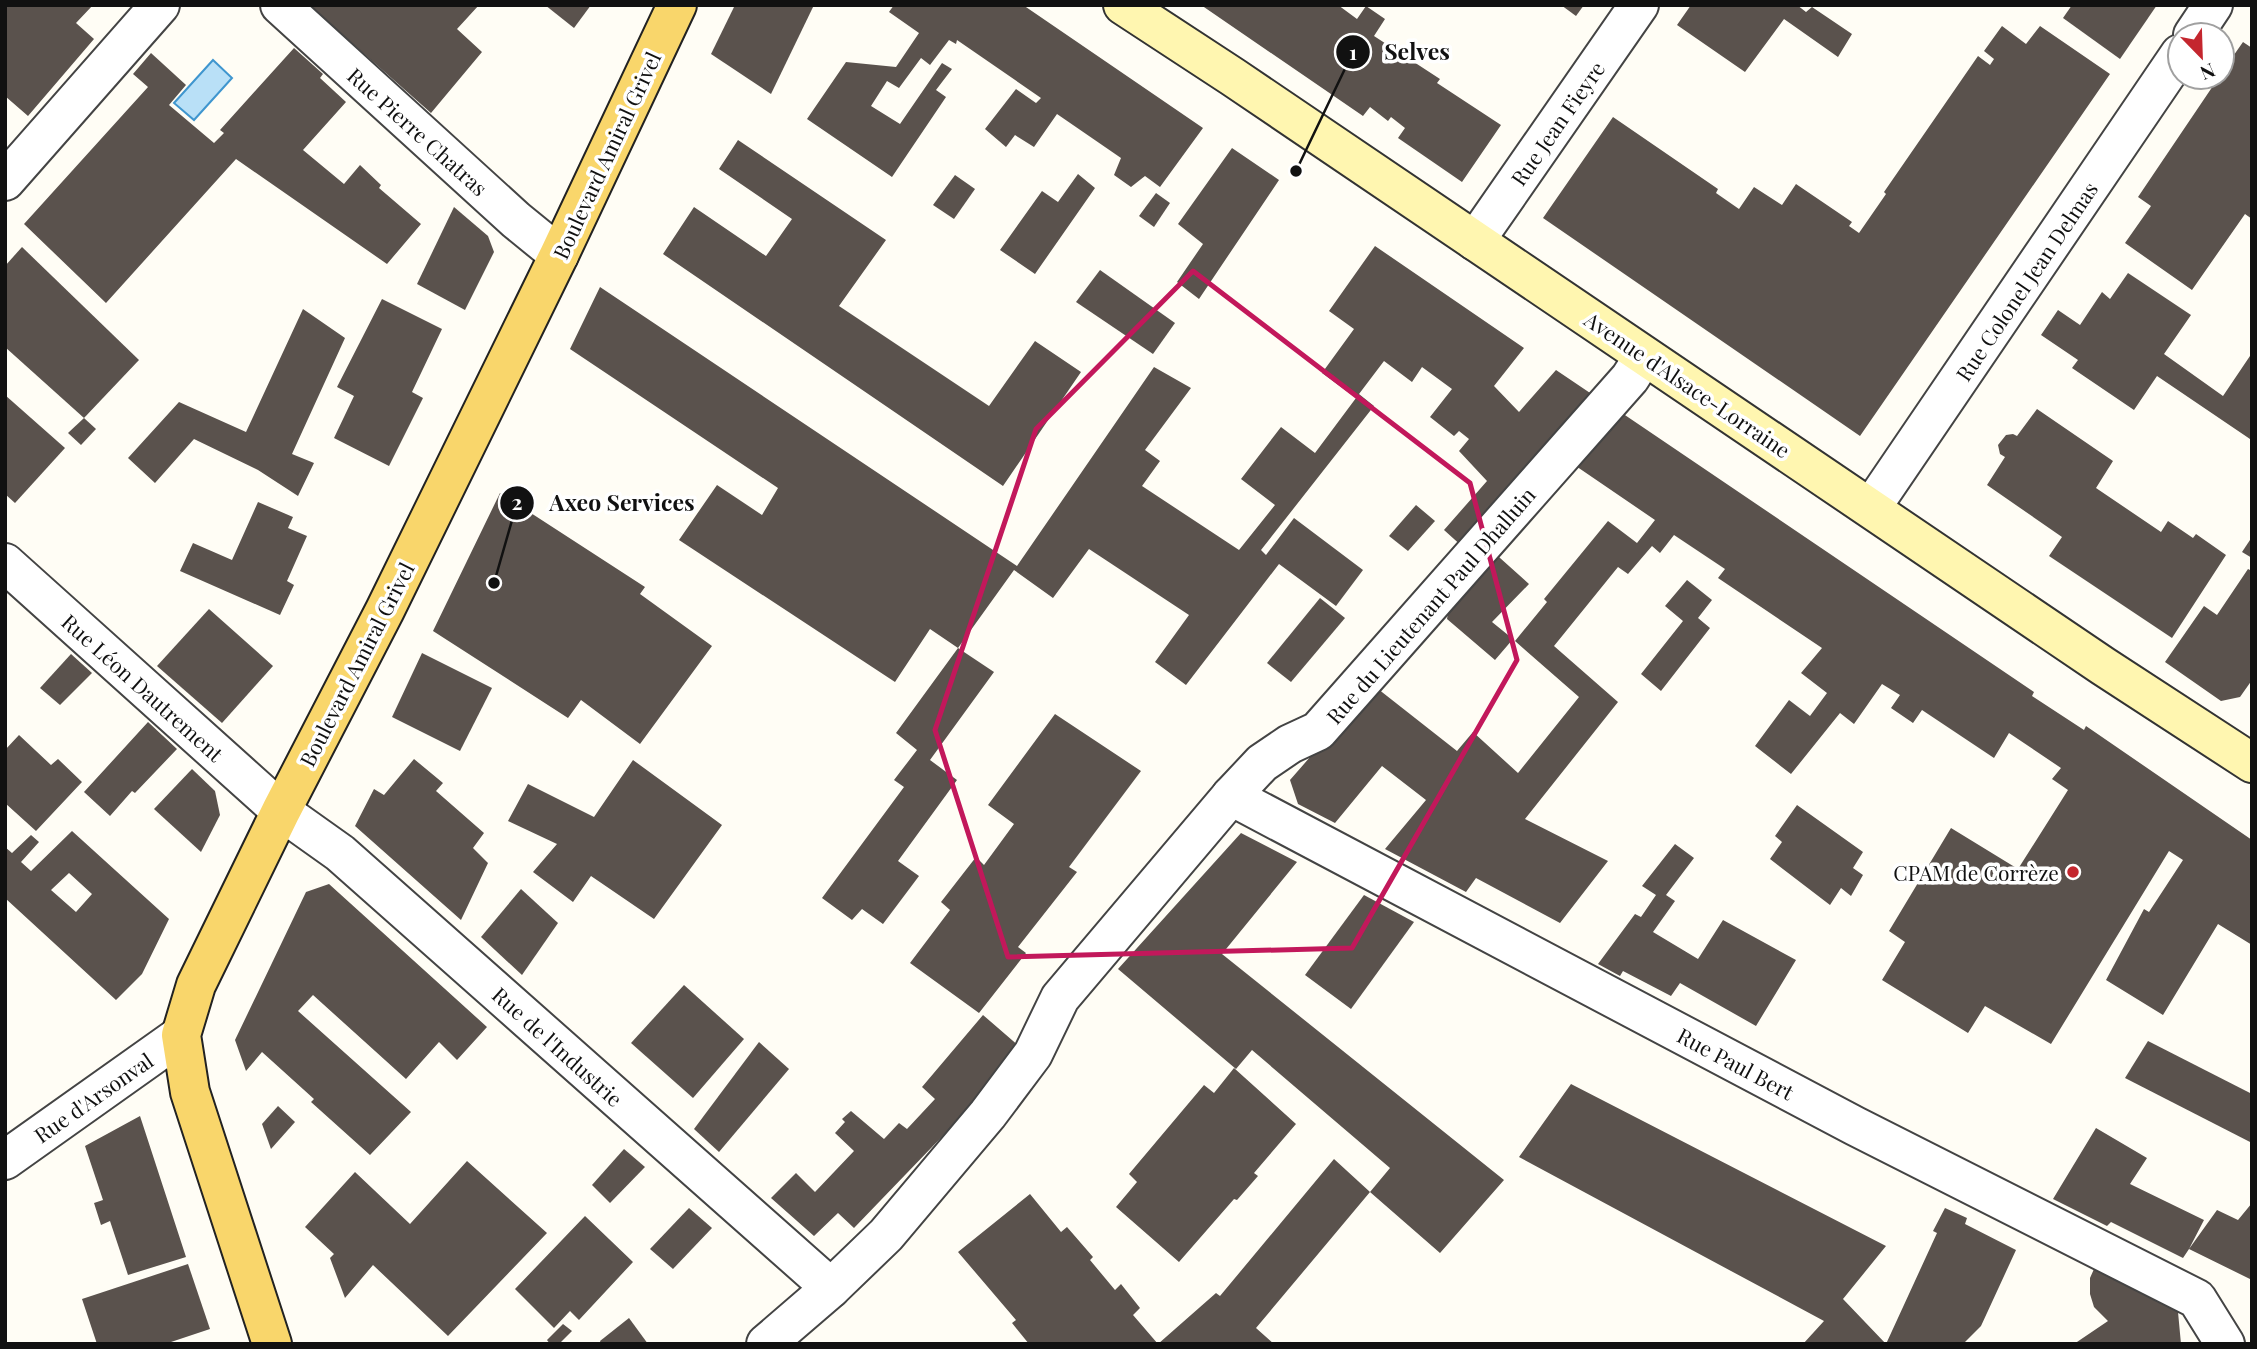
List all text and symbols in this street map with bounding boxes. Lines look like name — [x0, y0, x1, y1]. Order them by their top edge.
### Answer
north arrow — [2166, 21, 2236, 91]
callout: Selves — [1336, 30, 1464, 74]
text: Selves — [1384, 35, 1450, 66]
text: 1 — [1349, 37, 1357, 65]
street label: Boulevard Amiral Grivel — [546, 47, 666, 263]
street label: Rue Jean Fieyre — [1504, 55, 1610, 191]
text: N — [2196, 58, 2219, 87]
street label: Rue Pierre Chatras — [342, 61, 494, 201]
street label: Rue Colonel Jean Delmas — [1949, 176, 2103, 386]
street label: Avenue d'Alsace-Lorraine — [1579, 304, 1796, 463]
street label: Rue du Lieutenant Paul Dhalluin — [1319, 480, 1541, 729]
callout: Axeo Services — [500, 481, 708, 525]
text: Axeo Services — [548, 486, 695, 517]
text: 2 — [512, 487, 523, 515]
street label: Boulevard Amiral Grivel — [292, 557, 420, 771]
street label: Rue Léon Dautrement — [56, 607, 230, 767]
place label: CPAM de Corrèze — [1893, 858, 2059, 886]
marker: CPAM de Corrèze — [2065, 864, 2081, 880]
street label: Rue de l'Industrie — [487, 980, 629, 1112]
street label: Rue Paul Bert — [1673, 1021, 1800, 1106]
street label: Rue d'Arsonval — [28, 1046, 158, 1148]

